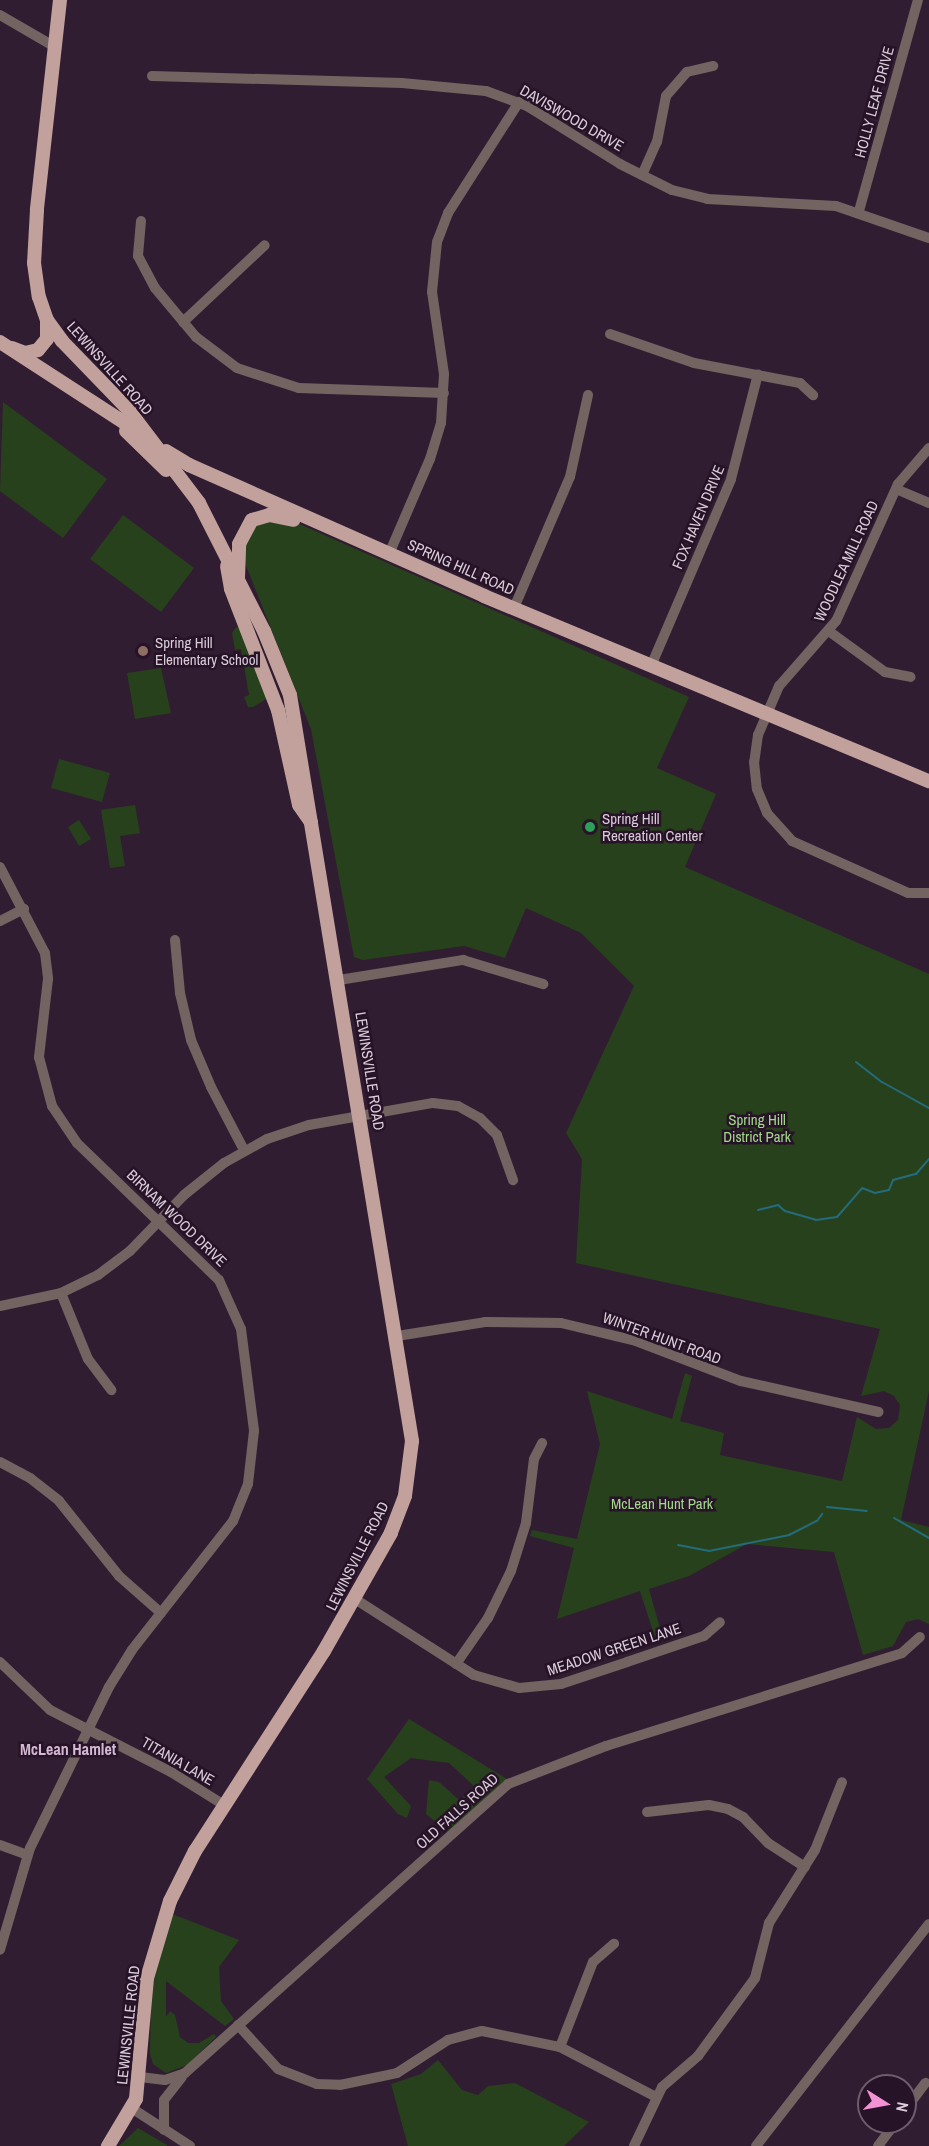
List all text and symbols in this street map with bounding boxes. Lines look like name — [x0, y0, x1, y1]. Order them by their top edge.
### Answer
street label: HOLLY LEAF DRIVE — [850, 44, 898, 160]
street label: DAVISWOOD DRIVE — [517, 81, 627, 155]
street label: LEWINSVILLE ROAD — [63, 318, 157, 418]
street label: FOX HAVEN DRIVE — [668, 462, 728, 572]
street label: WOODLEA MILL ROAD — [810, 497, 882, 625]
street label: SPRING HILL ROAD — [405, 535, 517, 599]
place label: Spring Hill Elementary School — [155, 633, 258, 668]
marker: Spring Hill Elementary School — [136, 644, 150, 658]
place label: Spring Hill Recreation Center — [602, 809, 702, 844]
marker: Spring Hill Recreation Center — [583, 820, 597, 834]
street label: LEWINSVILLE ROAD — [352, 1011, 388, 1131]
park label: Spring Hill District Park — [723, 1110, 791, 1145]
street label: BIRNAM WOOD DRIVE — [123, 1166, 231, 1270]
street label: WINTER HUNT ROAD — [600, 1308, 724, 1368]
park label: McLean Hunt Park — [611, 1495, 713, 1513]
street label: LEWINSVILLE ROAD — [322, 1499, 392, 1613]
street label: MEADOW GREEN LANE — [545, 1619, 683, 1679]
street label: TITANIA LANE — [138, 1733, 218, 1789]
district label: McLean Hamlet — [20, 1739, 116, 1759]
street label: OLD FALLS ROAD — [412, 1769, 502, 1853]
street label: LEWINSVILLE ROAD — [113, 1965, 143, 2085]
north arrow — [857, 2074, 917, 2134]
text: N — [891, 2100, 914, 2114]

